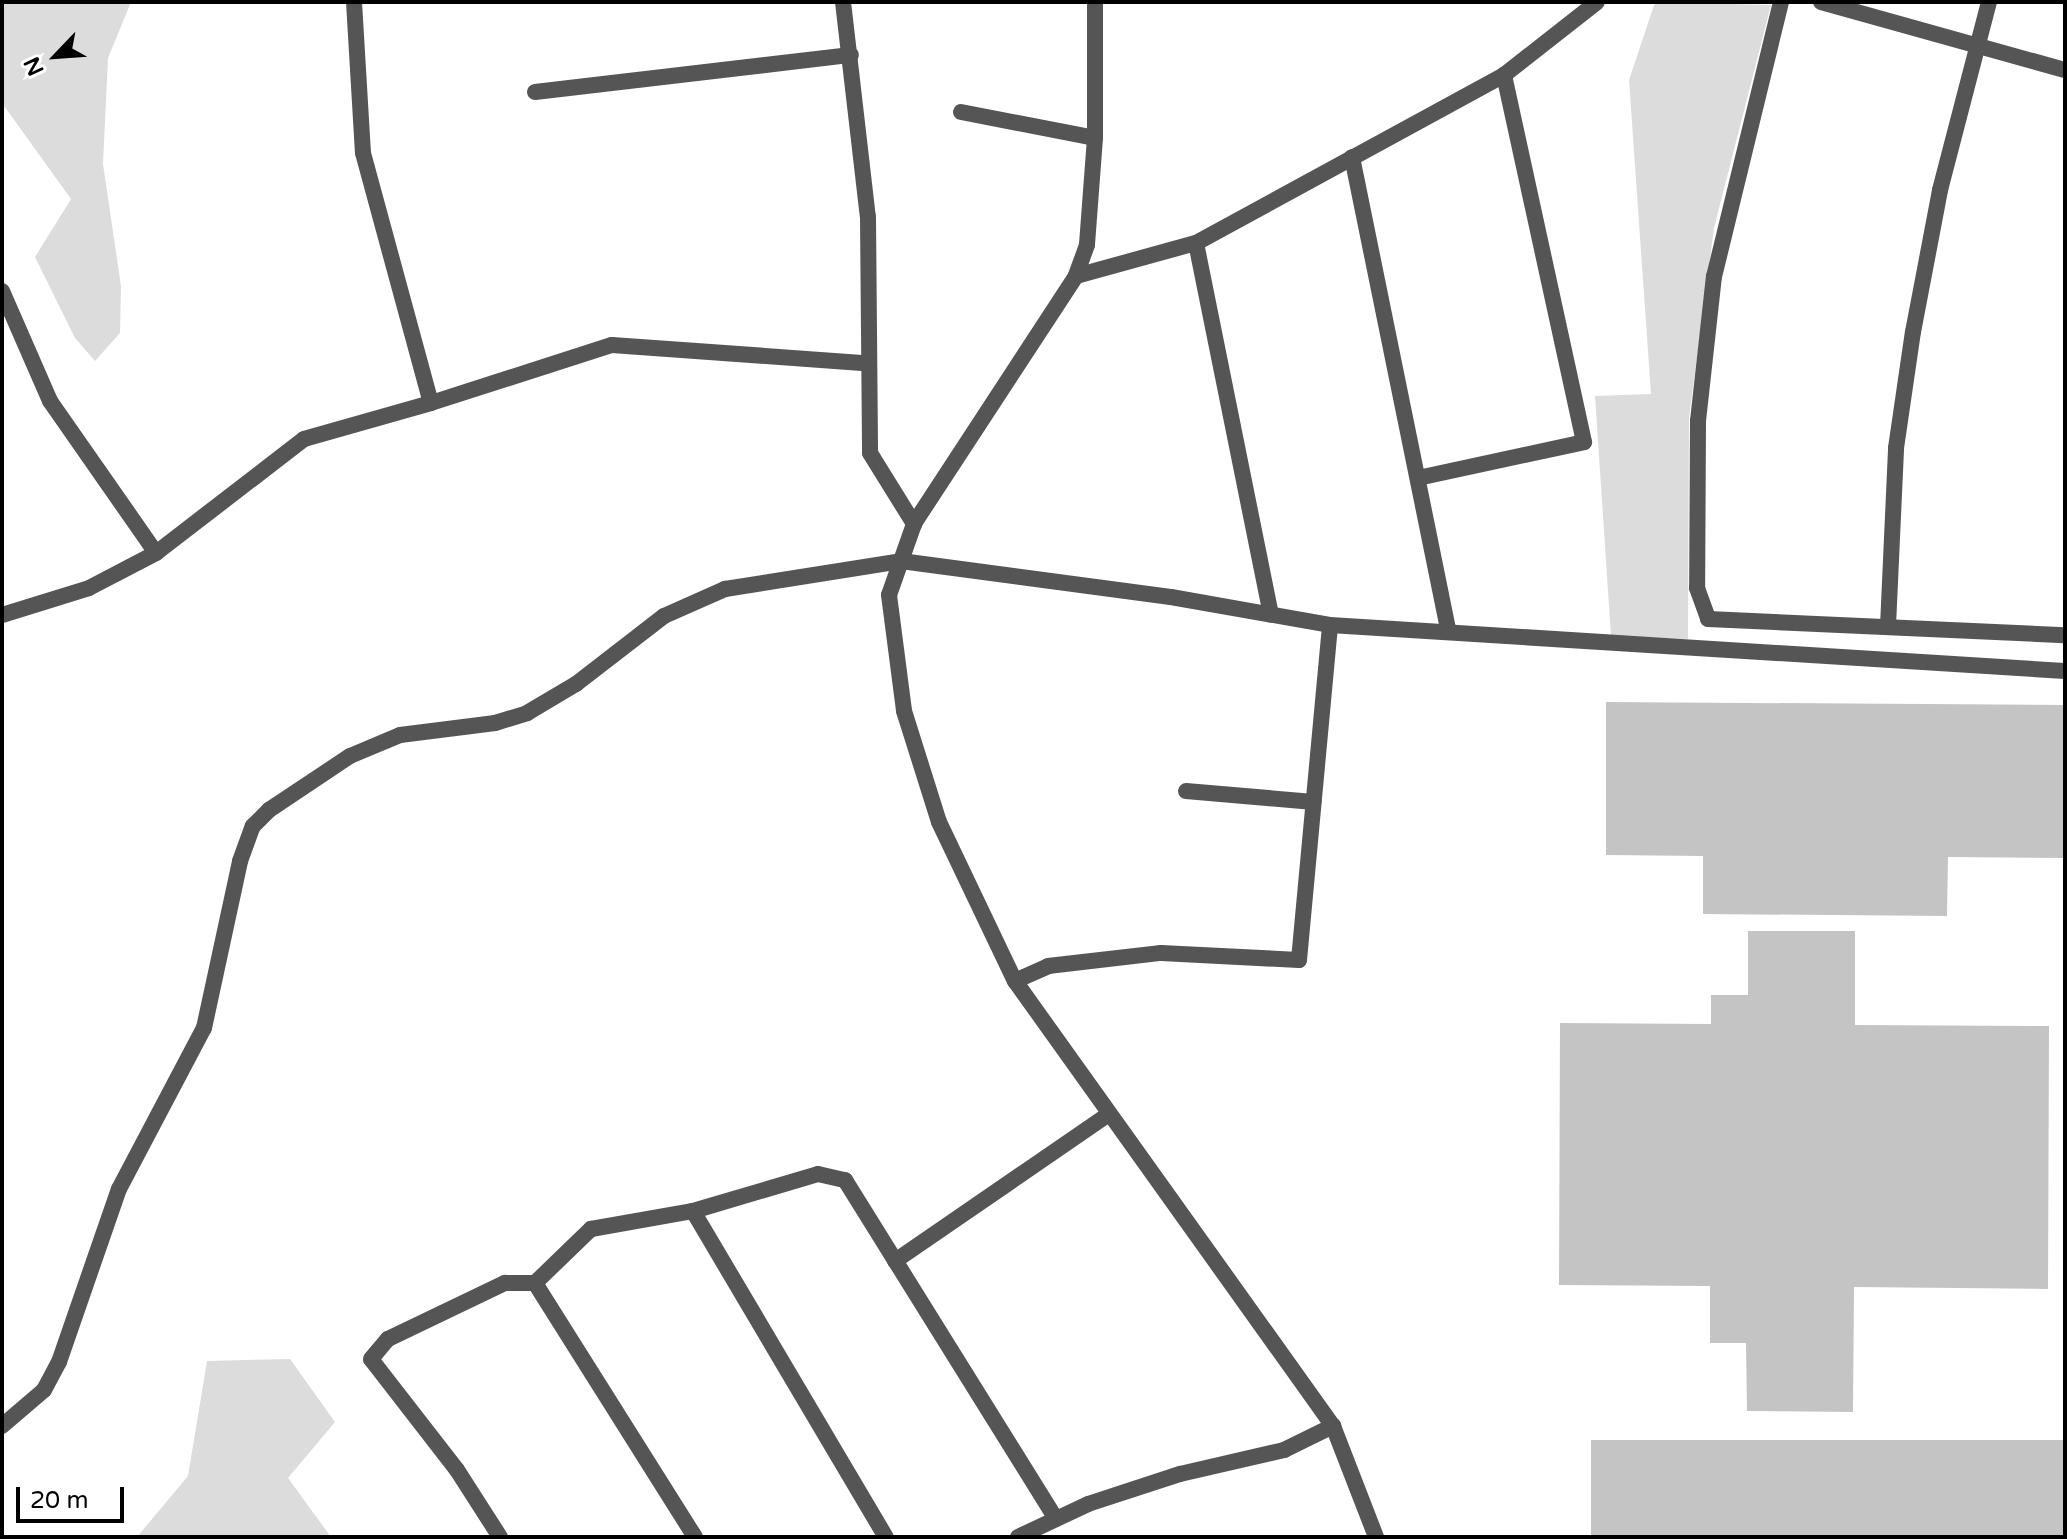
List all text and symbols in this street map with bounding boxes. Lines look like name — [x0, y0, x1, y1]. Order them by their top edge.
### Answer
north arrow — [16, 16, 96, 96]
text: N — [19, 53, 50, 80]
scale bar — [20, 1471, 128, 1521]
text: 20 m — [30, 1486, 88, 1515]

